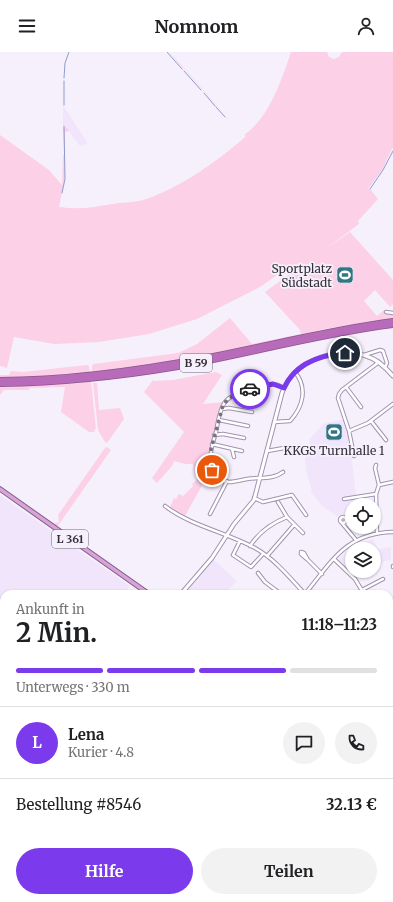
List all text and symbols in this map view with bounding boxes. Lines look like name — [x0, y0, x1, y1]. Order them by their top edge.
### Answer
icon: menu — [16, 15, 38, 37]
text: Nomnom — [155, 15, 238, 38]
icon: person — [355, 15, 377, 37]
place label: Sportplatz Südstadt — [272, 261, 332, 290]
sports icon: Sportplatz Südstadt — [335, 265, 355, 285]
pin — [328, 336, 362, 370]
icon: home — [334, 342, 356, 364]
road number: B 59 — [180, 354, 212, 372]
courier — [230, 369, 270, 409]
icon: car — [239, 378, 261, 400]
sports icon: KKGS Turnhalle 1 — [324, 422, 344, 442]
place label: KKGS Turnhalle 1 — [283, 443, 385, 458]
pin — [195, 453, 229, 487]
icon: bag — [201, 459, 223, 481]
map controls — [345, 498, 381, 578]
button: locate — [345, 498, 381, 534]
road number: L 361 — [52, 530, 88, 548]
button: layers — [345, 542, 381, 578]
text: Ankunft in — [16, 601, 85, 618]
text: 11:18–11:23 — [301, 615, 377, 634]
text: 2 Min. — [16, 616, 97, 649]
text: Unterwegs · 330 m — [16, 679, 130, 696]
button: chat — [283, 722, 325, 764]
button: phone — [335, 722, 377, 764]
text: Lena — [68, 725, 104, 744]
text: L — [32, 733, 42, 752]
text: Kurier · 4.8 — [68, 744, 134, 761]
text: Bestellung #8546 — [16, 795, 141, 814]
text: 32.13 € — [326, 795, 377, 814]
button: Hilfe — [16, 848, 193, 894]
button: Teilen — [201, 848, 377, 894]

